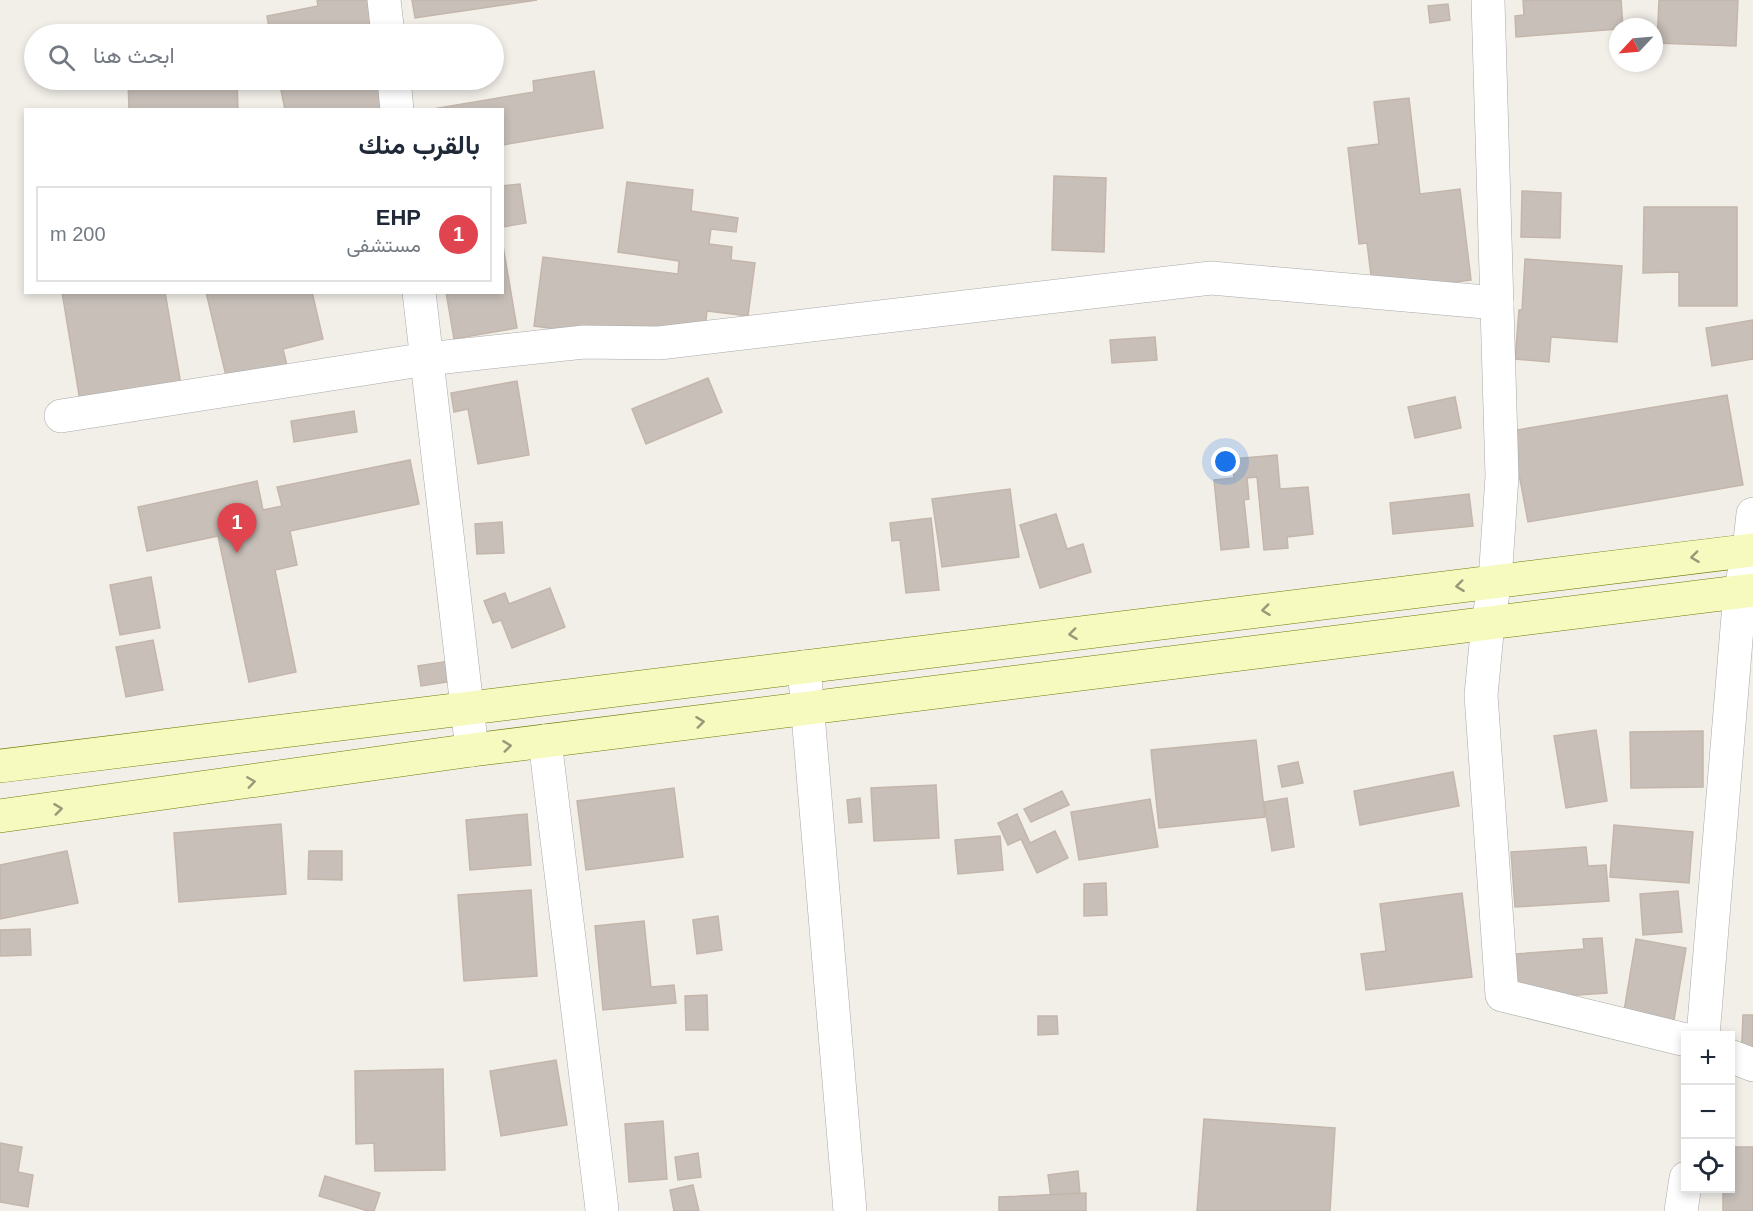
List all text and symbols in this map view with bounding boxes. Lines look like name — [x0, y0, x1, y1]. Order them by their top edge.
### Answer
north arrow — [1609, 18, 1663, 72]
search box — [24, 24, 504, 90]
icon: search — [45, 41, 78, 74]
text: ابحث هنا — [93, 43, 175, 68]
text: بالقرب منك — [359, 130, 480, 160]
text: EHP — [376, 205, 421, 230]
text: 200 m — [50, 223, 106, 245]
text: 1 — [453, 223, 464, 245]
text: مستشفى — [346, 234, 421, 256]
your location — [1211, 447, 1240, 476]
pin: 1 — [218, 504, 256, 553]
one-way arrow — [1690, 550, 1700, 563]
one-way arrow — [1455, 579, 1464, 592]
one-way arrow — [1262, 603, 1271, 616]
one-way arrow — [1068, 627, 1077, 639]
one-way arrow — [695, 716, 705, 728]
one-way arrow — [502, 740, 511, 752]
one-way arrow — [246, 776, 256, 788]
one-way arrow — [53, 803, 63, 816]
map controls — [1681, 1031, 1735, 1193]
button: + — [1681, 1031, 1735, 1085]
button: − — [1681, 1085, 1735, 1139]
button: locate — [1681, 1139, 1735, 1193]

